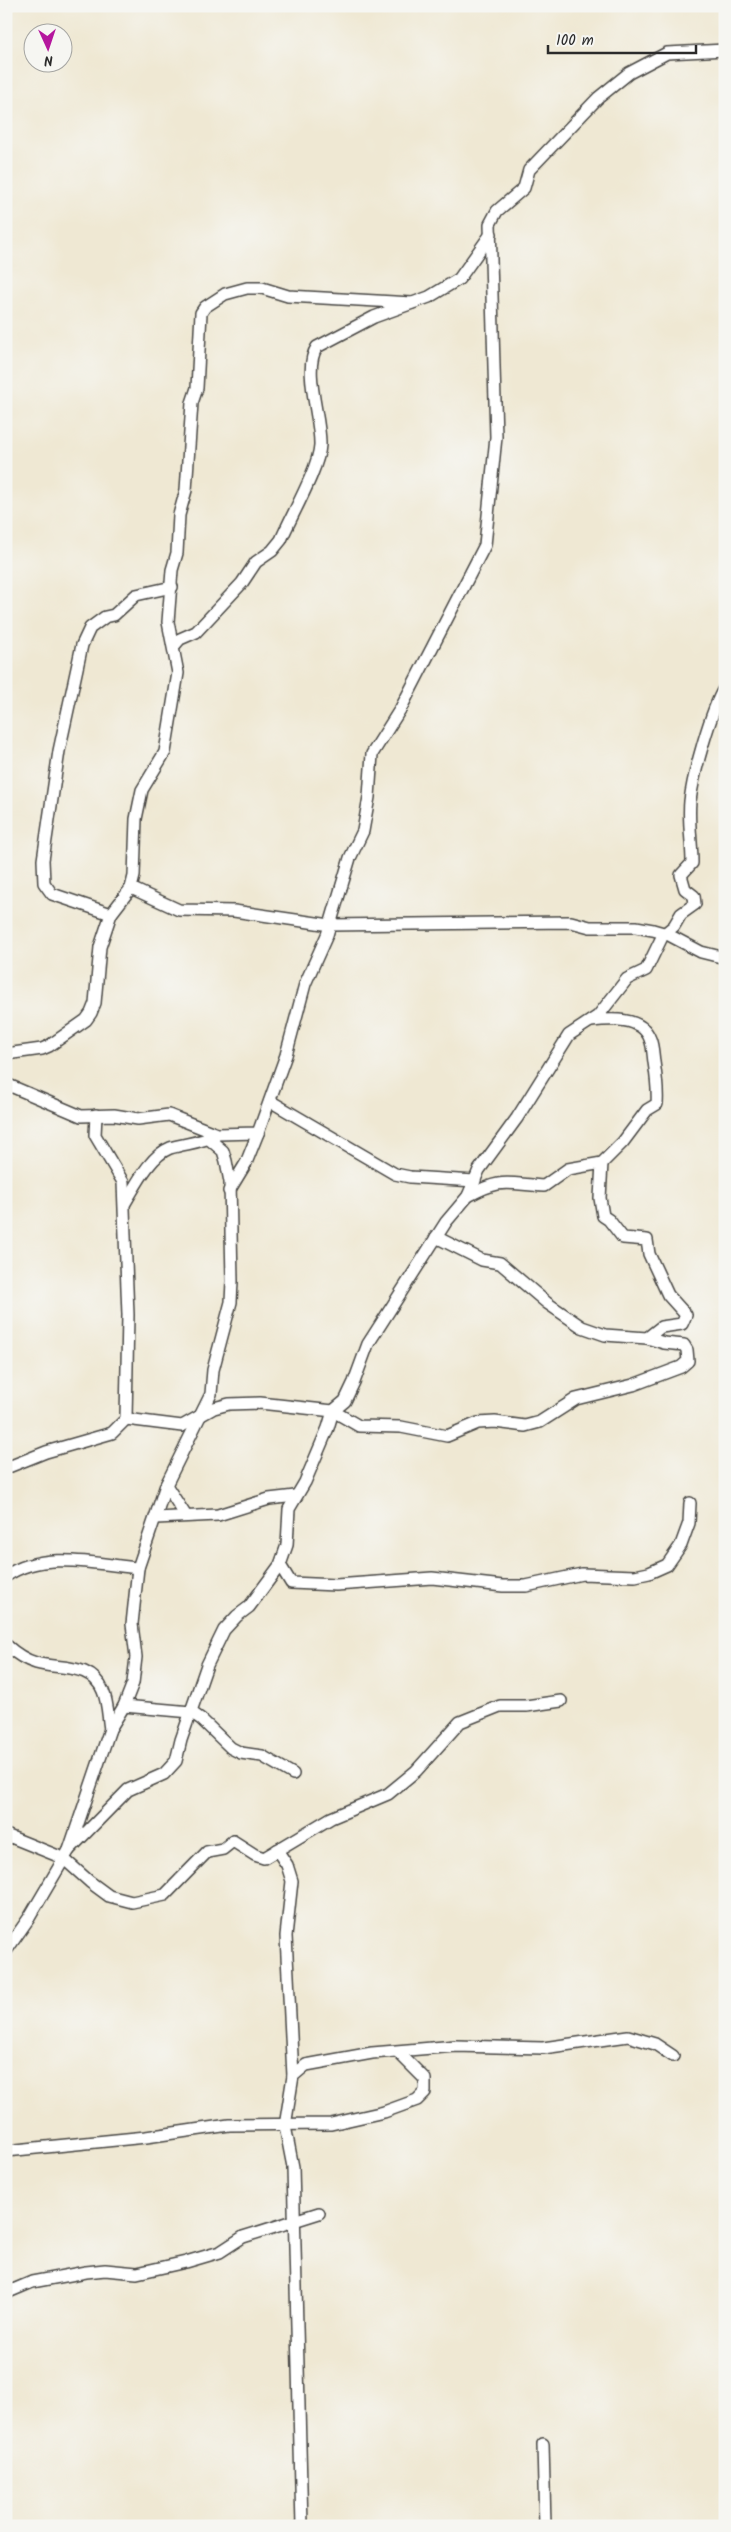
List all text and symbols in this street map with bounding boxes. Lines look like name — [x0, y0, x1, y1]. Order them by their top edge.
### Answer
north arrow — [22, 22, 72, 72]
scale bar — [548, 22, 696, 54]
text: 100 m — [556, 29, 594, 53]
text: N — [43, 49, 54, 71]

